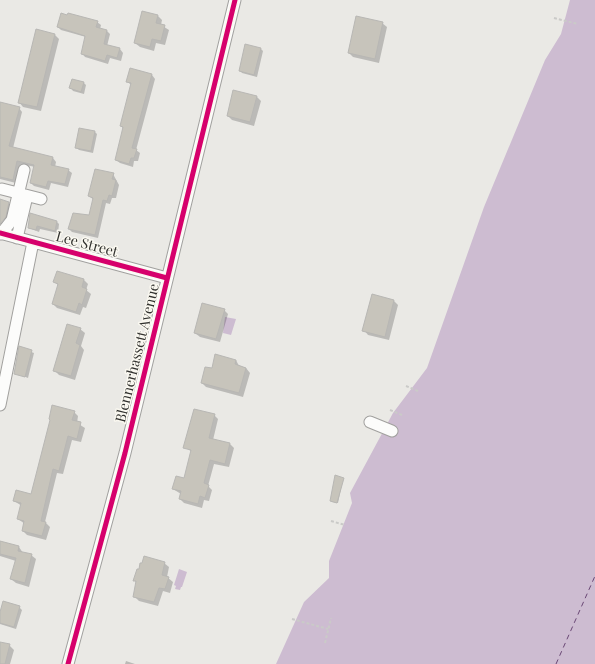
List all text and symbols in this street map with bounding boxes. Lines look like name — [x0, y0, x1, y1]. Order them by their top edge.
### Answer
street label: Lee Street — [54, 226, 121, 261]
street label: Blennerhassett Avenue — [110, 281, 163, 424]

